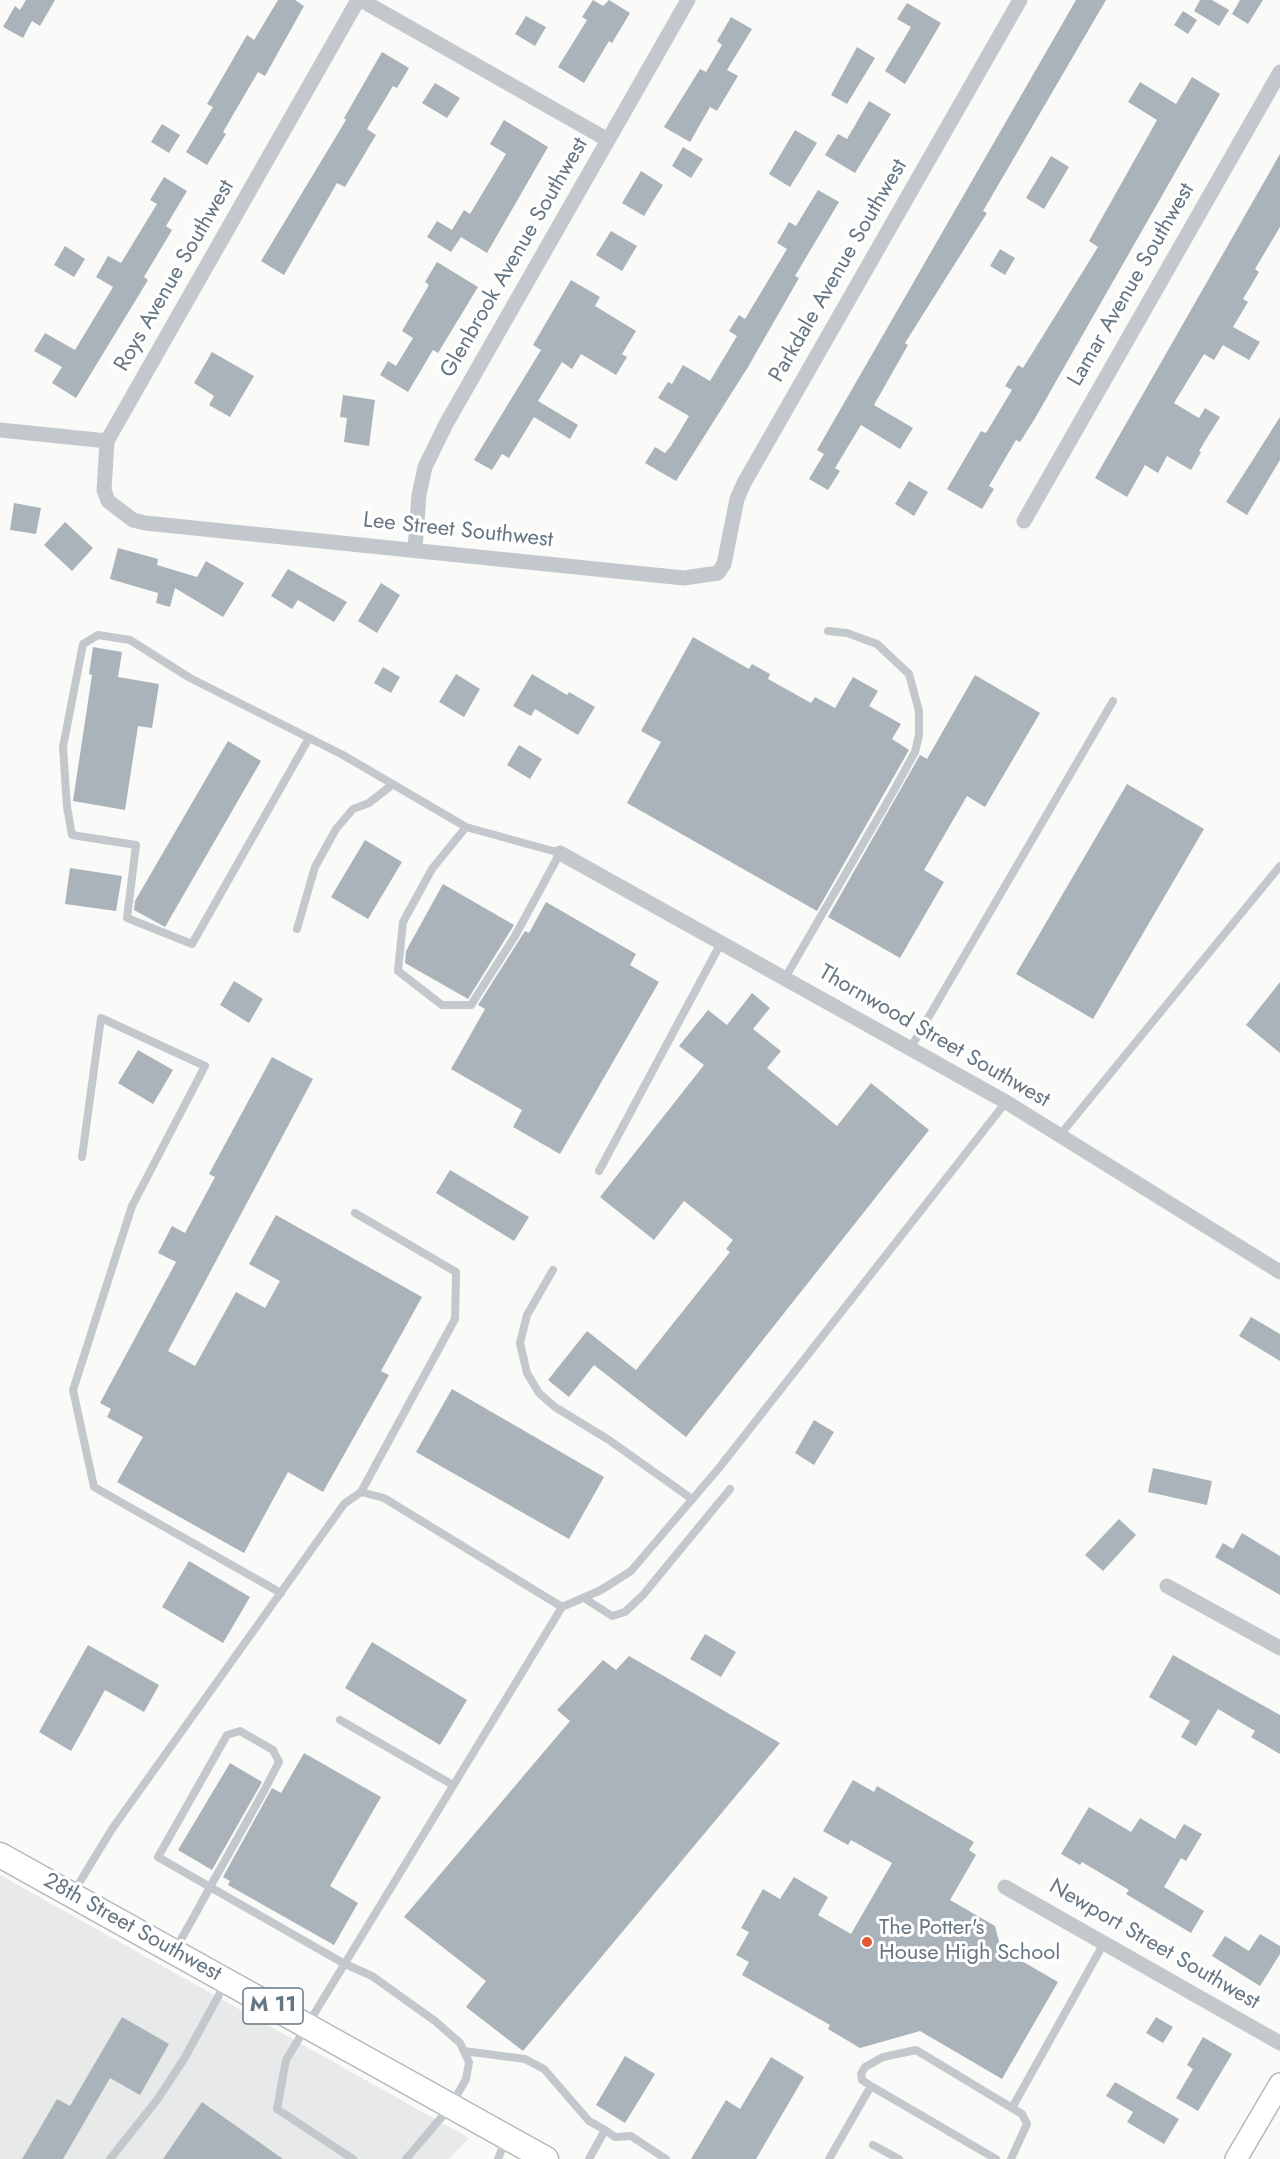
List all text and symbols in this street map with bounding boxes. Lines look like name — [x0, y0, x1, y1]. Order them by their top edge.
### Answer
street label: Glenbrook Avenue Southwest — [435, 133, 595, 383]
street label: Parkdale Avenue Southwest — [764, 155, 914, 387]
street label: Roys Avenue Southwest — [109, 176, 241, 376]
street label: Lamar Avenue Southwest — [1063, 179, 1201, 391]
street label: Lee Street Southwest — [362, 508, 554, 554]
street label: Thornwood Street Southwest — [814, 960, 1054, 1114]
street label: 28th Street Southwest — [38, 1868, 226, 1988]
street label: Newport Street Southwest — [1044, 1874, 1264, 2016]
place label: The Potter's House High School — [879, 1916, 1060, 1968]
marker: The Potter's House High School — [860, 1935, 874, 1949]
road number: M 11 — [243, 1988, 303, 2024]

